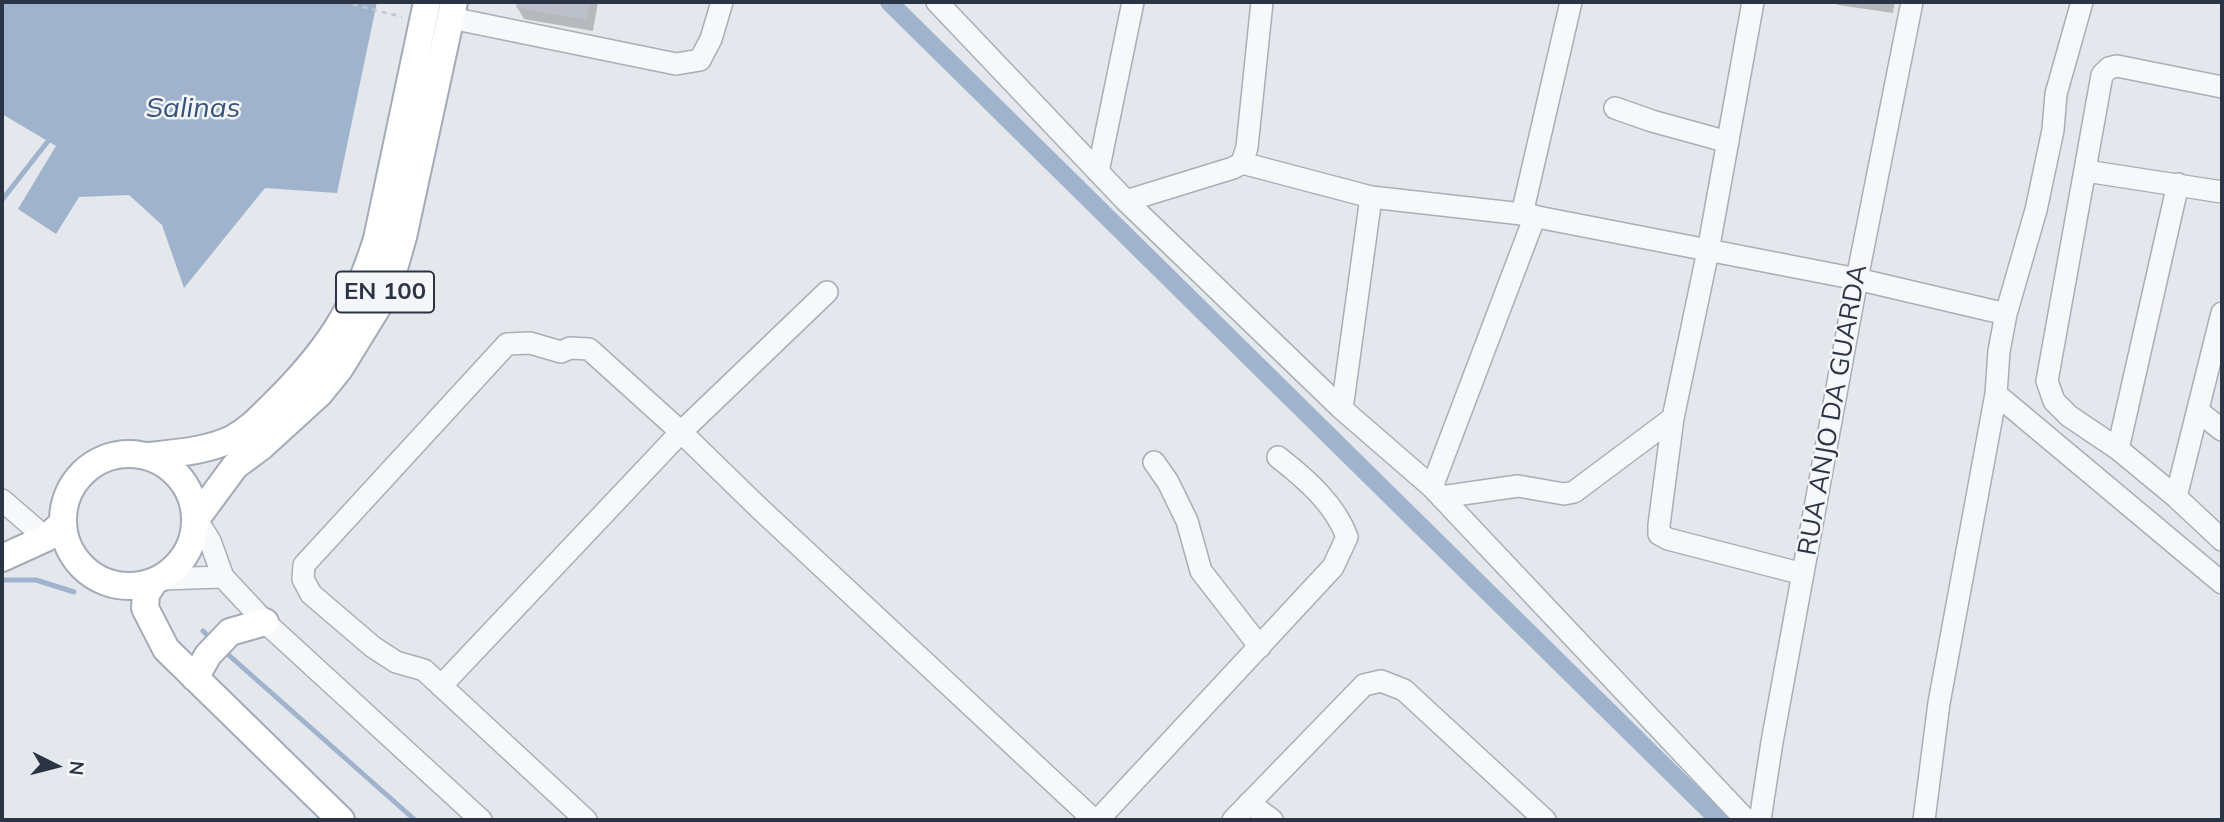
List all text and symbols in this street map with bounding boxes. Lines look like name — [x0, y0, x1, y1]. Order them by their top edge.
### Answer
water label: Salinas — [146, 92, 240, 126]
street label: RUA ANJO DA GUARDA — [1792, 262, 1874, 558]
road number: EN 100 — [336, 272, 434, 312]
north arrow — [21, 731, 91, 801]
text: N — [64, 760, 90, 777]

